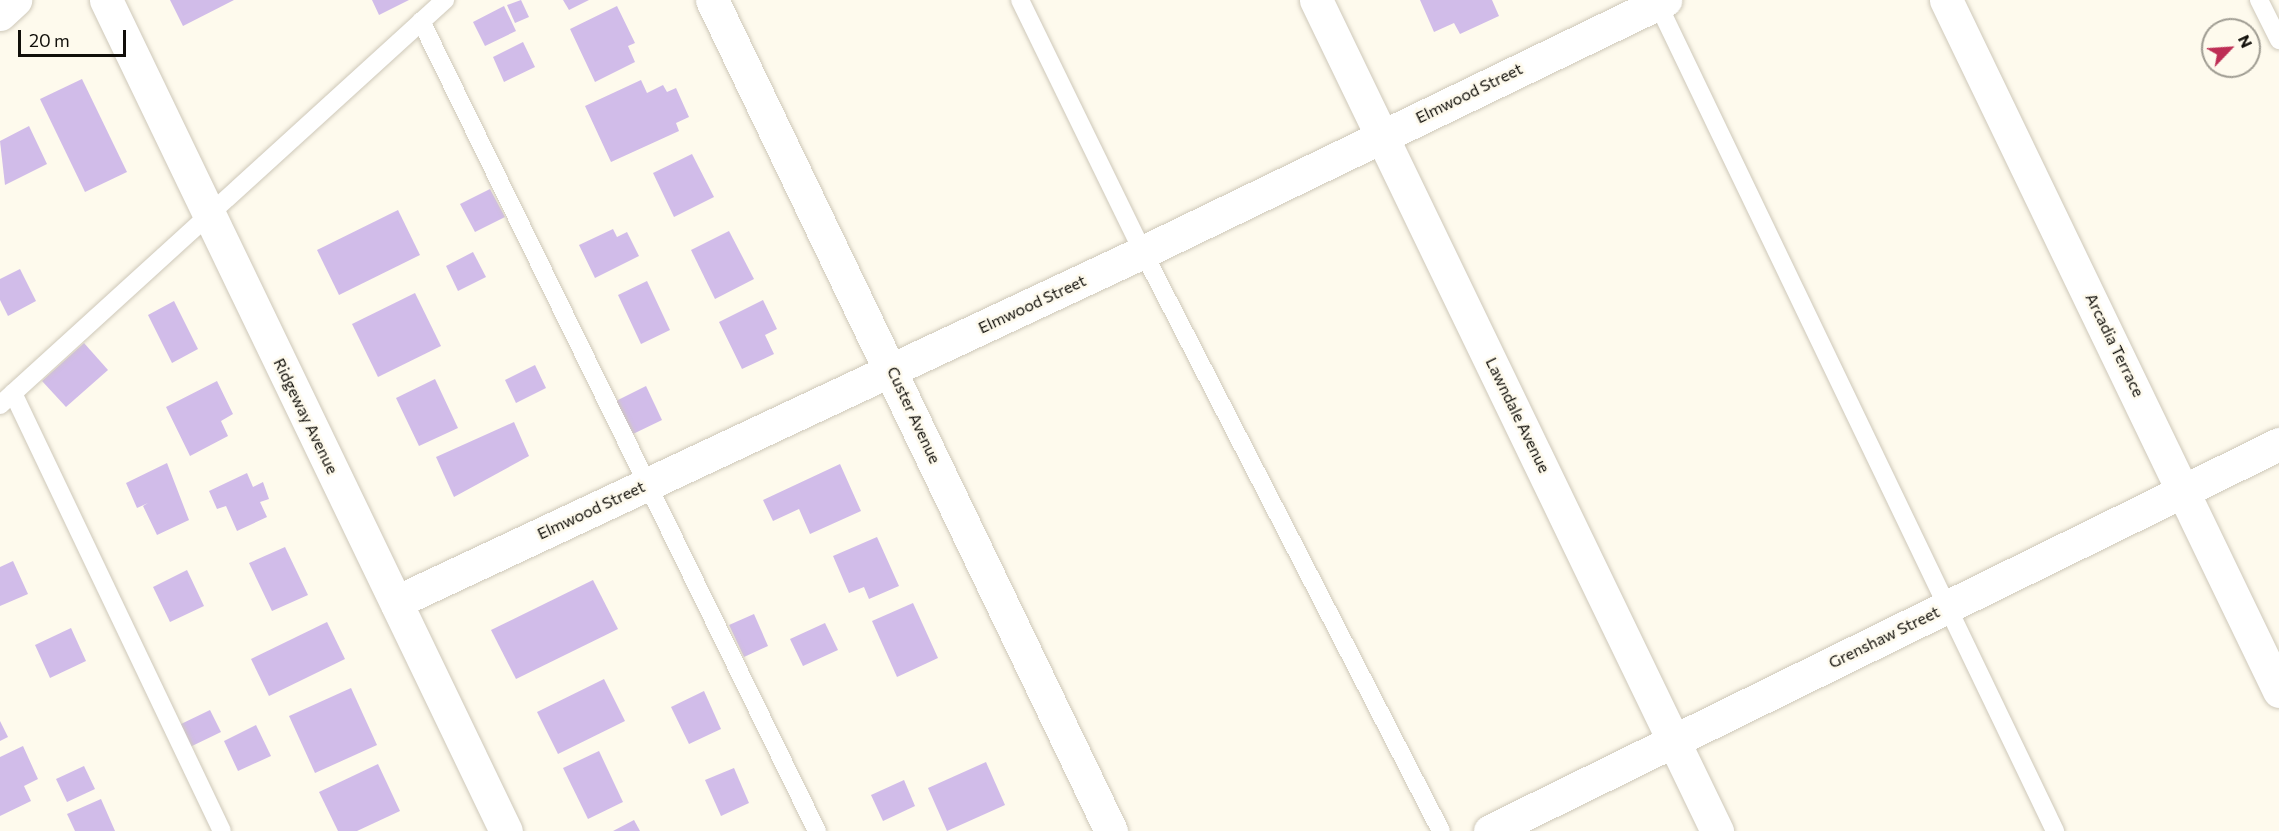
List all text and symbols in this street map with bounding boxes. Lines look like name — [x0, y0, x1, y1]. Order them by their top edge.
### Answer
scale bar — [21, 18, 129, 56]
north arrow — [2201, 18, 2261, 78]
text: 20 m — [29, 29, 70, 51]
text: N — [2235, 32, 2257, 50]
street label: Elmwood Street — [1412, 59, 1526, 127]
street label: Elmwood Street — [975, 271, 1089, 337]
street label: Arcadia Terrace — [2082, 290, 2148, 400]
street label: Lawndale Avenue — [1482, 354, 1554, 476]
street label: Ridgeway Avenue — [270, 355, 342, 477]
street label: Custer Avenue — [883, 363, 945, 467]
street label: Elmwood Street — [534, 477, 648, 543]
street label: Grenshaw Street — [1825, 602, 1943, 672]

